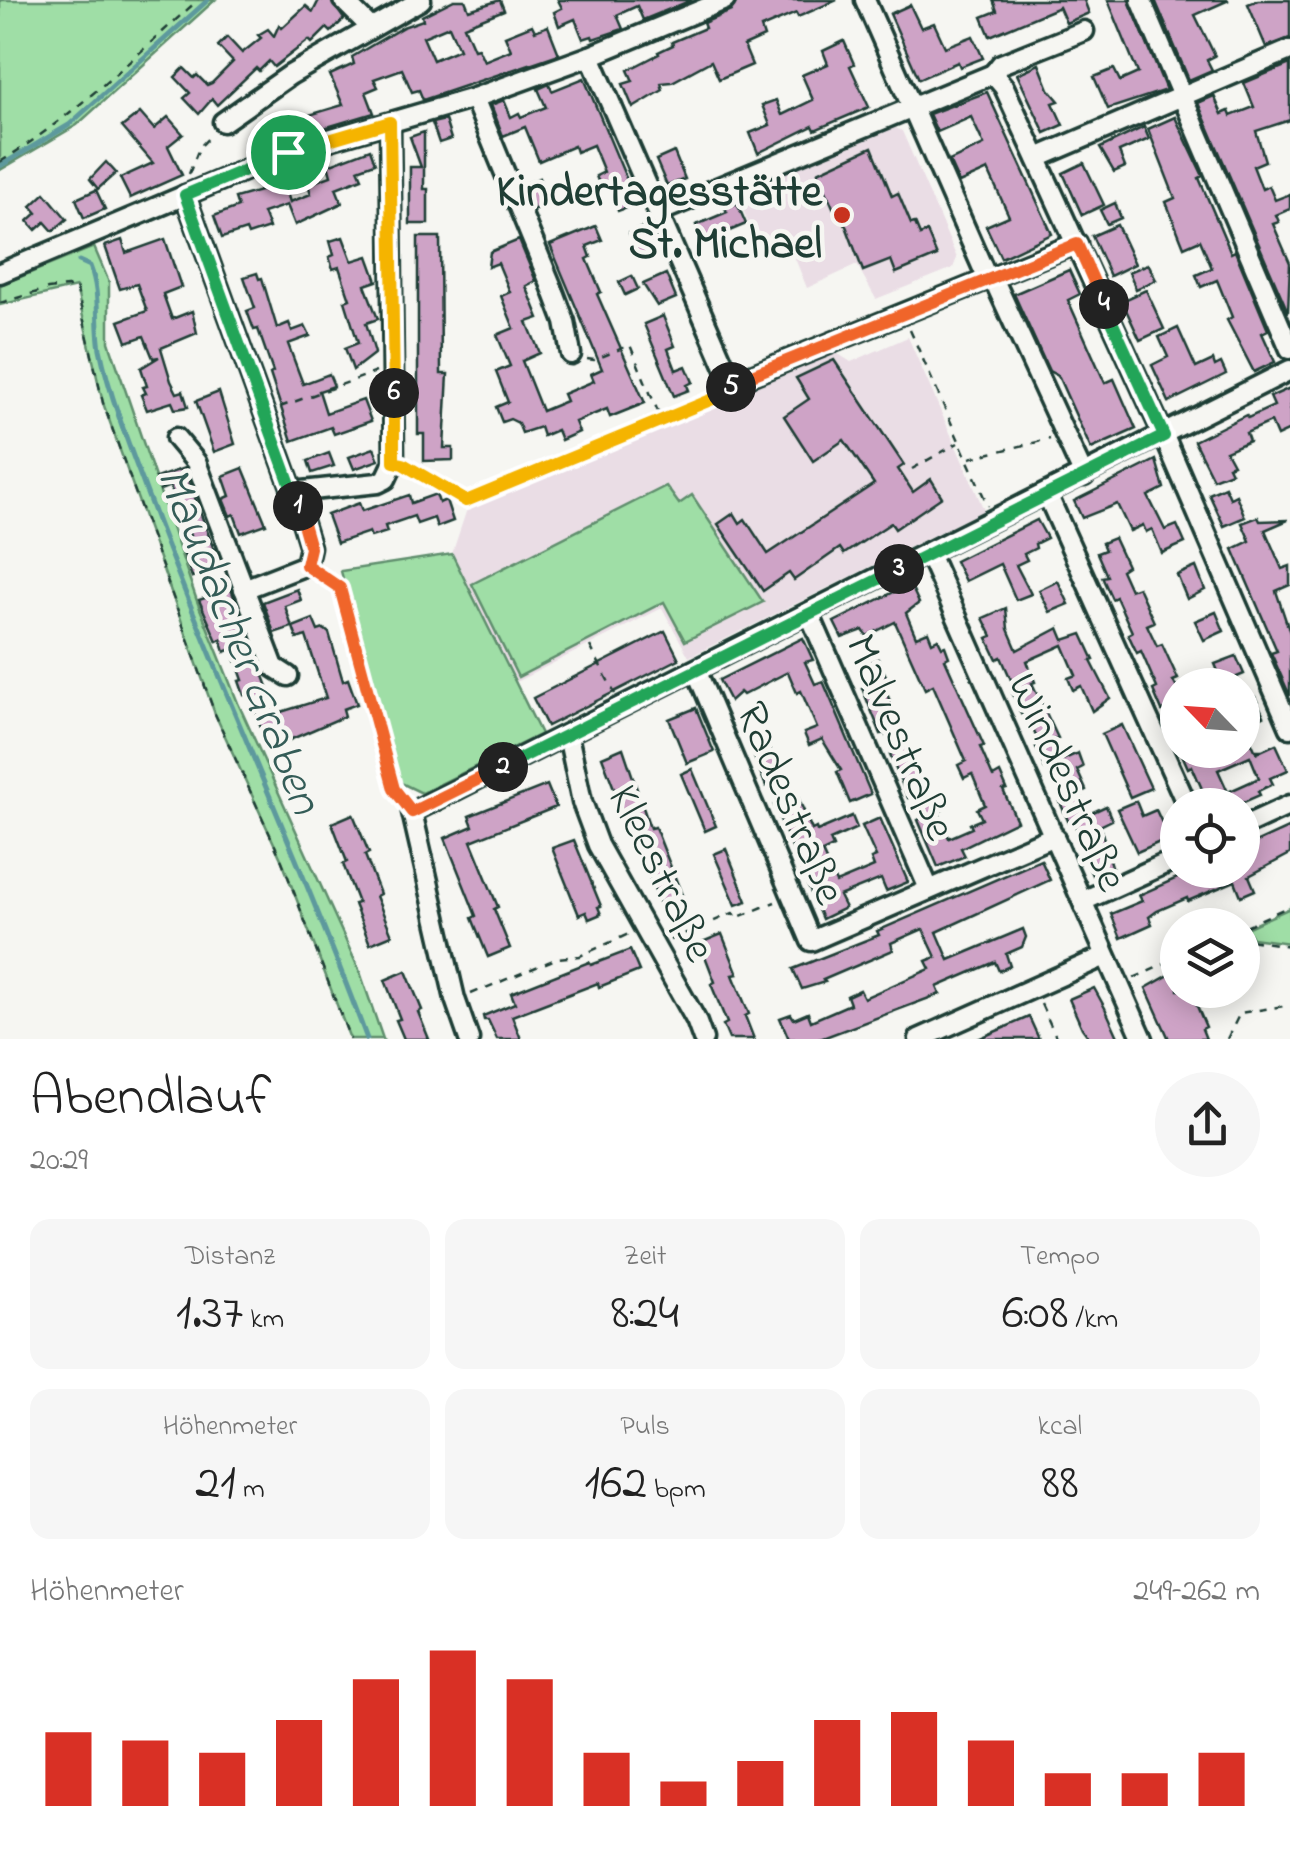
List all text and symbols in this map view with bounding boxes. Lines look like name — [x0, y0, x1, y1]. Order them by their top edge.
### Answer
pin — [246, 110, 331, 195]
icon: arrive — [261, 125, 316, 180]
place label: Kindertagesstätte St. Michael — [497, 161, 824, 279]
marker: Kindertagesstätte St. Michael — [831, 204, 853, 226]
pin: 4 — [1079, 279, 1129, 329]
text: 4 — [1098, 283, 1110, 324]
pin: 5 — [706, 362, 756, 412]
text: 5 — [723, 366, 739, 407]
pin: 6 — [369, 368, 419, 418]
text: 6 — [388, 372, 400, 413]
water label: Maudacher Graben — [136, 457, 339, 826]
pin: 1 — [273, 481, 323, 531]
text: 1 — [294, 485, 302, 526]
pin: 3 — [874, 544, 924, 594]
text: 3 — [893, 548, 905, 589]
street label: Malvestraße — [825, 625, 972, 852]
street label: Windestraße — [988, 663, 1143, 904]
north arrow — [1160, 668, 1260, 768]
map controls — [1160, 668, 1260, 1008]
street label: Radestraße — [716, 692, 861, 916]
pin: 2 — [478, 742, 528, 792]
text: 2 — [496, 746, 510, 787]
street label: Kleestraße — [588, 774, 731, 975]
button: locate — [1160, 788, 1260, 888]
button: layers — [1160, 908, 1260, 1008]
text: Abendlauf — [30, 1060, 271, 1140]
button: share — [1155, 1072, 1260, 1177]
text: 20:29 — [30, 1138, 88, 1185]
text: Distanz — [185, 1237, 275, 1278]
text: Zeit — [624, 1237, 666, 1278]
text: Tempo — [1020, 1237, 1100, 1278]
text: 1.37 — [176, 1278, 243, 1351]
text: 8:24 — [611, 1278, 679, 1351]
text: 6:08 — [1002, 1278, 1068, 1351]
text: km — [243, 1300, 284, 1341]
text: /km — [1068, 1300, 1118, 1341]
text: Höhenmeter — [163, 1407, 297, 1448]
text: Puls — [620, 1407, 670, 1448]
text: kcal — [1038, 1407, 1082, 1448]
text: 21 — [195, 1448, 236, 1521]
text: 162 — [584, 1448, 647, 1521]
text: 88 — [1041, 1448, 1079, 1521]
text: m — [236, 1470, 265, 1511]
text: bpm — [647, 1470, 706, 1511]
text: Höhenmeter — [30, 1569, 184, 1616]
text: 249–262 m — [1133, 1569, 1260, 1616]

